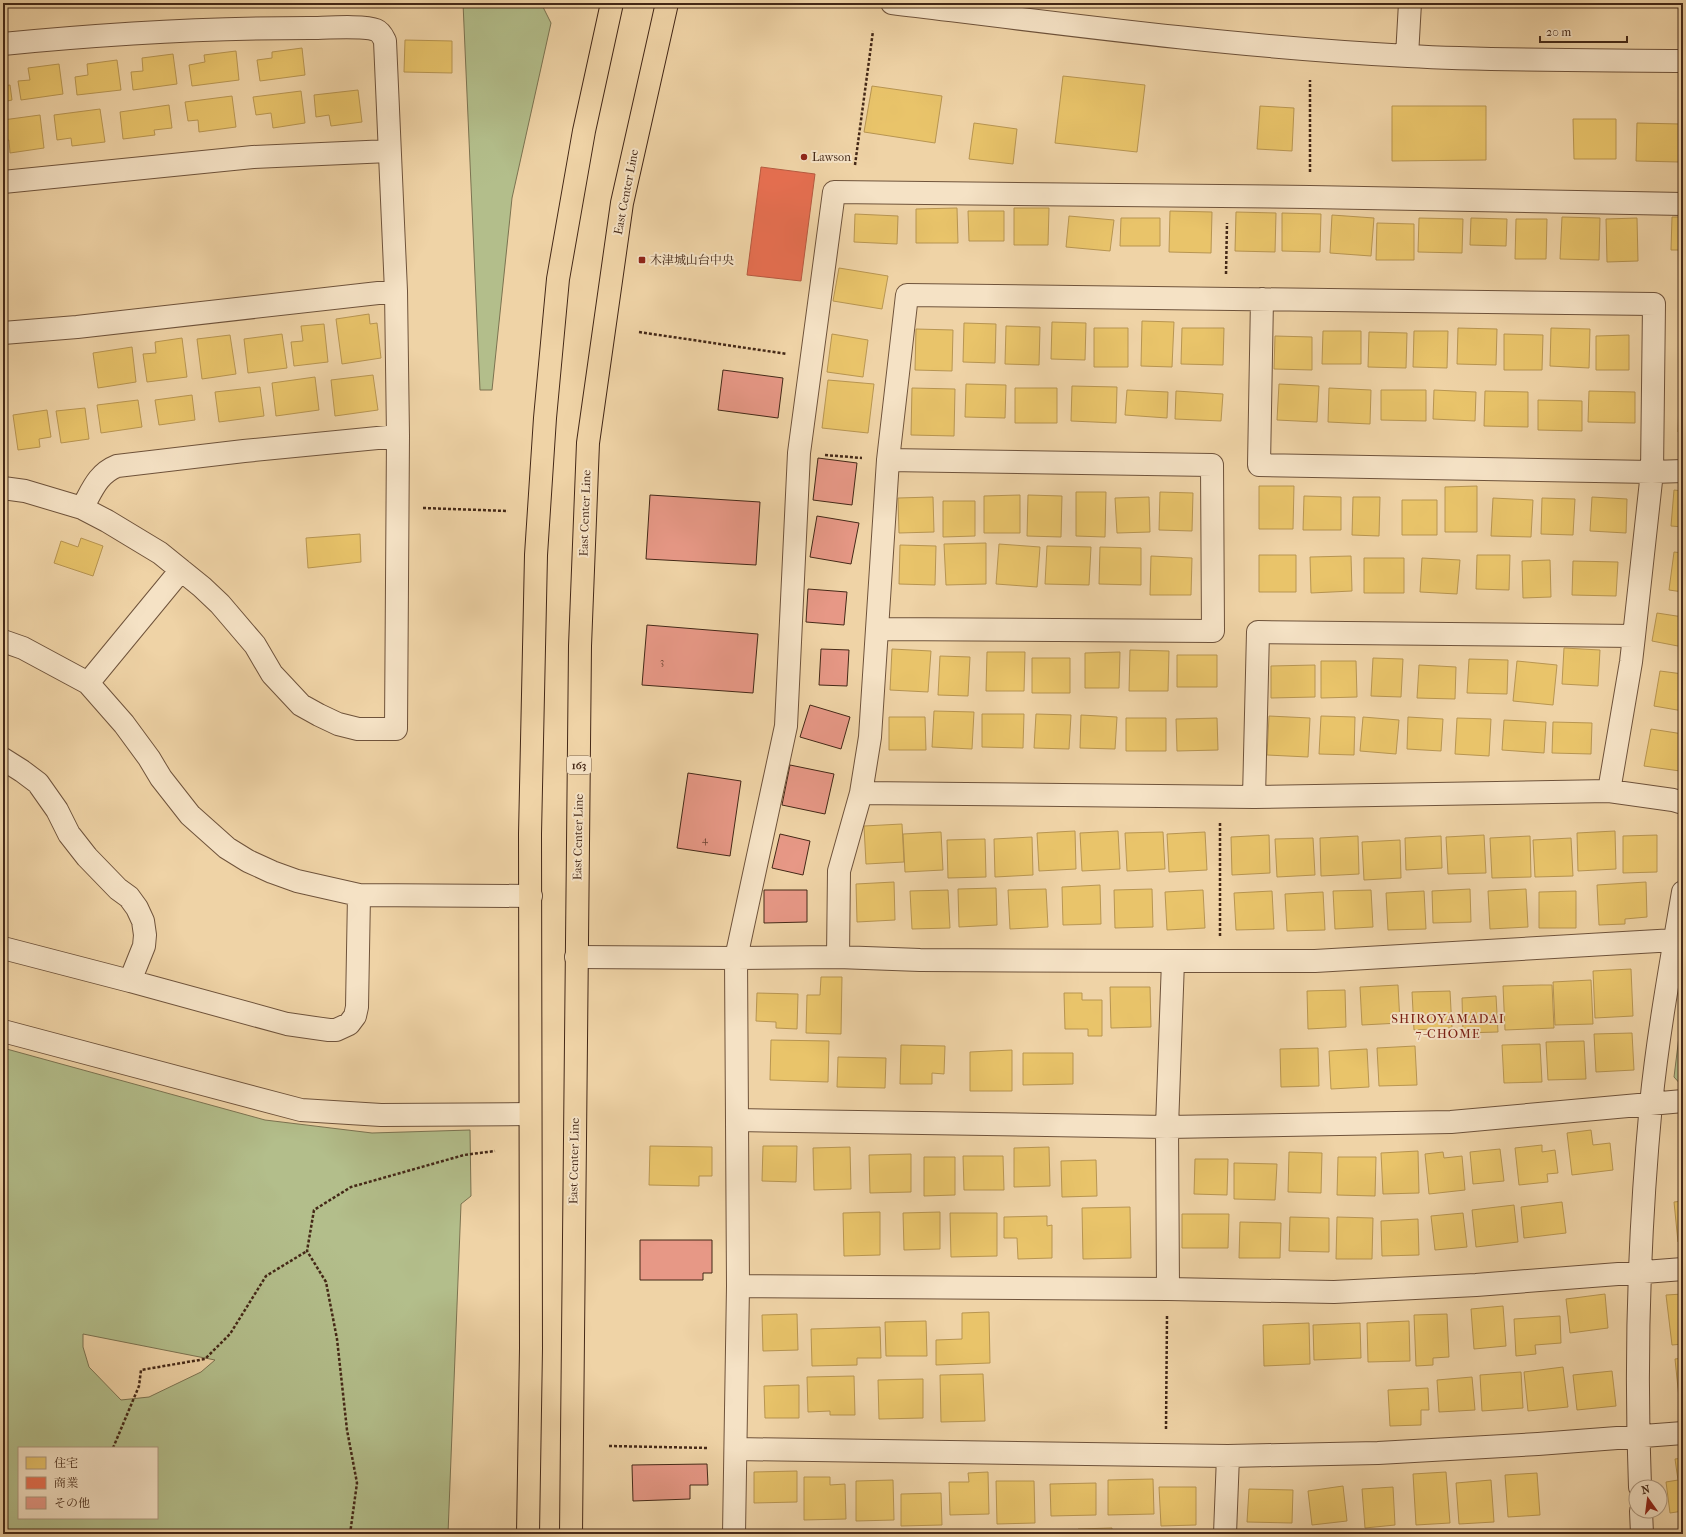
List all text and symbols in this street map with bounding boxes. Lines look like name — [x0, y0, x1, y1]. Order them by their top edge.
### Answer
scale bar — [1540, 18, 1627, 44]
text: 20 m — [1546, 25, 1571, 39]
street label: East Center Line — [611, 148, 641, 236]
place label: Lawson — [812, 150, 851, 164]
marker: Lawson — [799, 152, 809, 162]
place label: 木津城山台中央 — [650, 253, 734, 267]
marker: 木津城山台中央 — [637, 255, 647, 265]
street label: East Center Line — [576, 469, 594, 556]
house number: 3 — [660, 656, 664, 668]
road number: 163 — [567, 756, 591, 774]
street label: East Center Line — [570, 794, 586, 880]
house number: 4 — [702, 834, 709, 846]
district label: SHIROYAMADAI 7-CHOME — [1391, 1011, 1505, 1041]
street label: East Center Line — [566, 1118, 582, 1204]
legend — [18, 1447, 158, 1519]
text: 住宅 — [54, 1456, 78, 1470]
text: 商業 — [54, 1476, 78, 1490]
north arrow — [1628, 1479, 1668, 1519]
text: N — [1640, 1482, 1652, 1497]
text: その他 — [54, 1496, 90, 1510]

